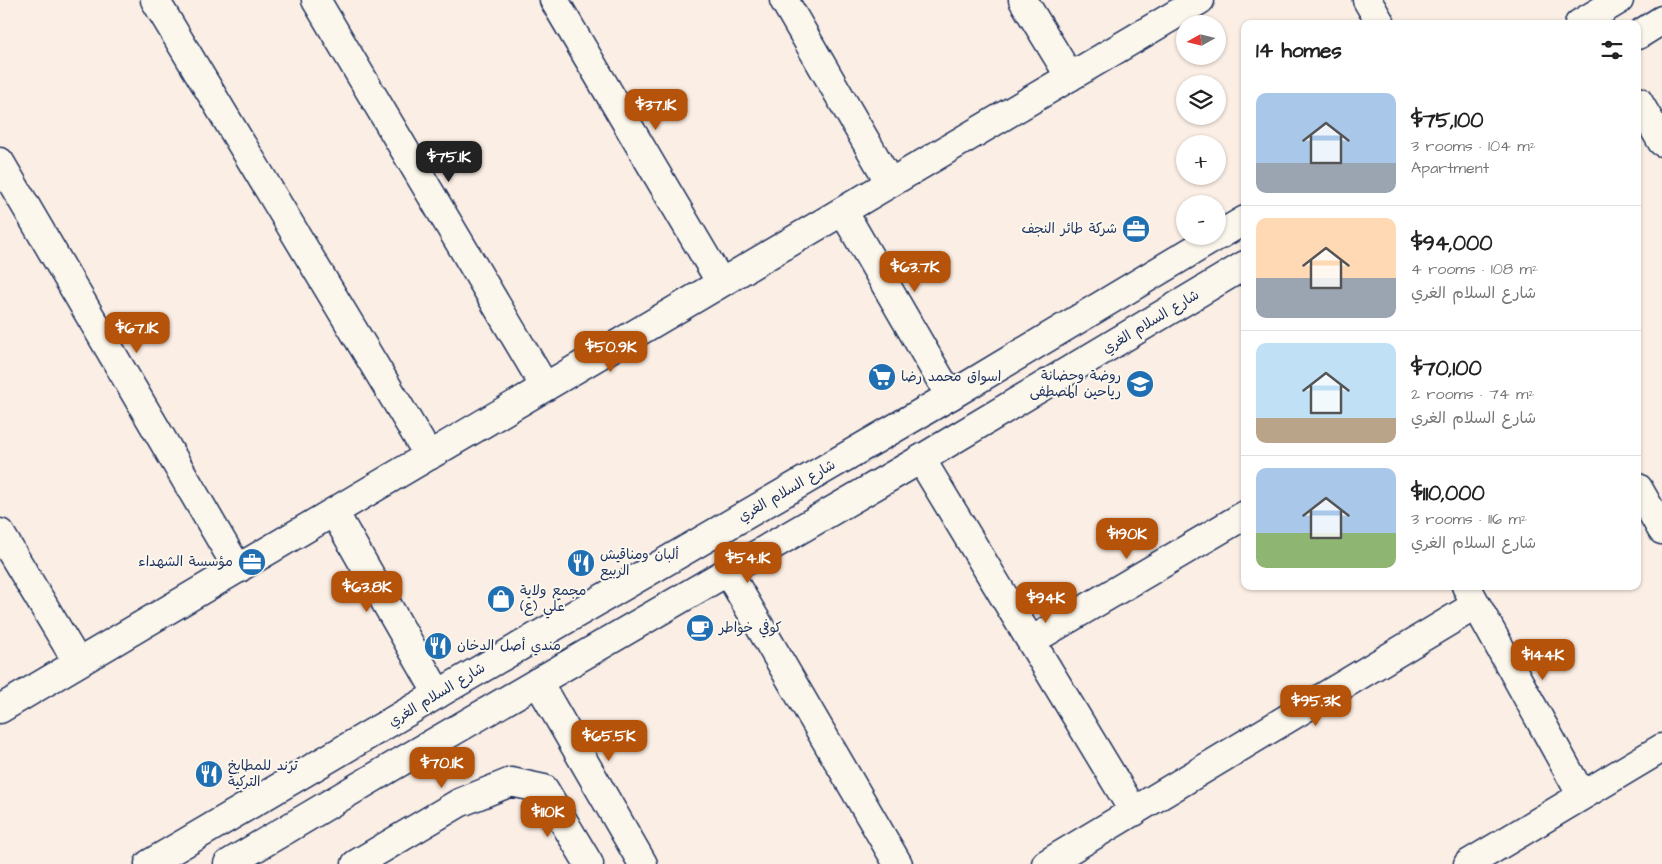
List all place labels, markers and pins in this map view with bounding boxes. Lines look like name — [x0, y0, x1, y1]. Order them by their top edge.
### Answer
pin: $37.1K — [615, 88, 697, 131]
pin: $75.1K — [408, 140, 490, 183]
office icon: شركة طائر النجف — [1121, 214, 1151, 244]
place label: شركة طائر النجف — [1021, 219, 1117, 239]
pin: $63.7K — [874, 250, 956, 293]
pin: $67.1K — [96, 312, 178, 354]
pin: $50.9K — [570, 330, 652, 373]
supermarket icon: اسواق محمد رضا — [867, 362, 897, 392]
place label: روضة وحضانة رياحين المصطفى — [1030, 366, 1121, 402]
place label: اسواق محمد رضا — [901, 367, 1001, 387]
school or university icon: روضة وحضانة رياحين المصطفى — [1125, 369, 1155, 399]
pin: $190K — [1092, 518, 1162, 560]
pin: $54.1K — [707, 542, 789, 584]
place label: ألبان ومناقيش الربيع — [600, 545, 679, 581]
office icon: مؤسسة الشهداء — [237, 547, 267, 577]
restaurant icon: ألبان ومناقيش الربيع — [566, 548, 596, 578]
place label: مؤسسة الشهداء — [138, 552, 233, 572]
pin: $63.8K — [326, 570, 408, 613]
place label: مجمع ولاية علي (ع) — [520, 581, 586, 619]
pin: $94K — [1016, 582, 1076, 624]
shop icon: مجمع ولاية علي (ع) — [486, 584, 516, 614]
cafe icon: كوفي خواطر — [685, 613, 715, 643]
place label: كوفي خواطر — [718, 618, 782, 638]
restaurant icon: مندي أصل الدخان — [423, 631, 453, 661]
place label: مندي أصل الدخان — [457, 636, 561, 656]
pin: $144K — [1508, 638, 1578, 681]
pin: $95.3K — [1275, 684, 1357, 727]
pin: $65.5K — [568, 720, 650, 762]
pin: $70.1K — [401, 746, 483, 789]
place label: ترند للمطابخ التركية — [228, 756, 299, 792]
restaurant icon: ترند للمطابخ التركية — [194, 759, 224, 789]
pin: $110K — [513, 796, 583, 838]

